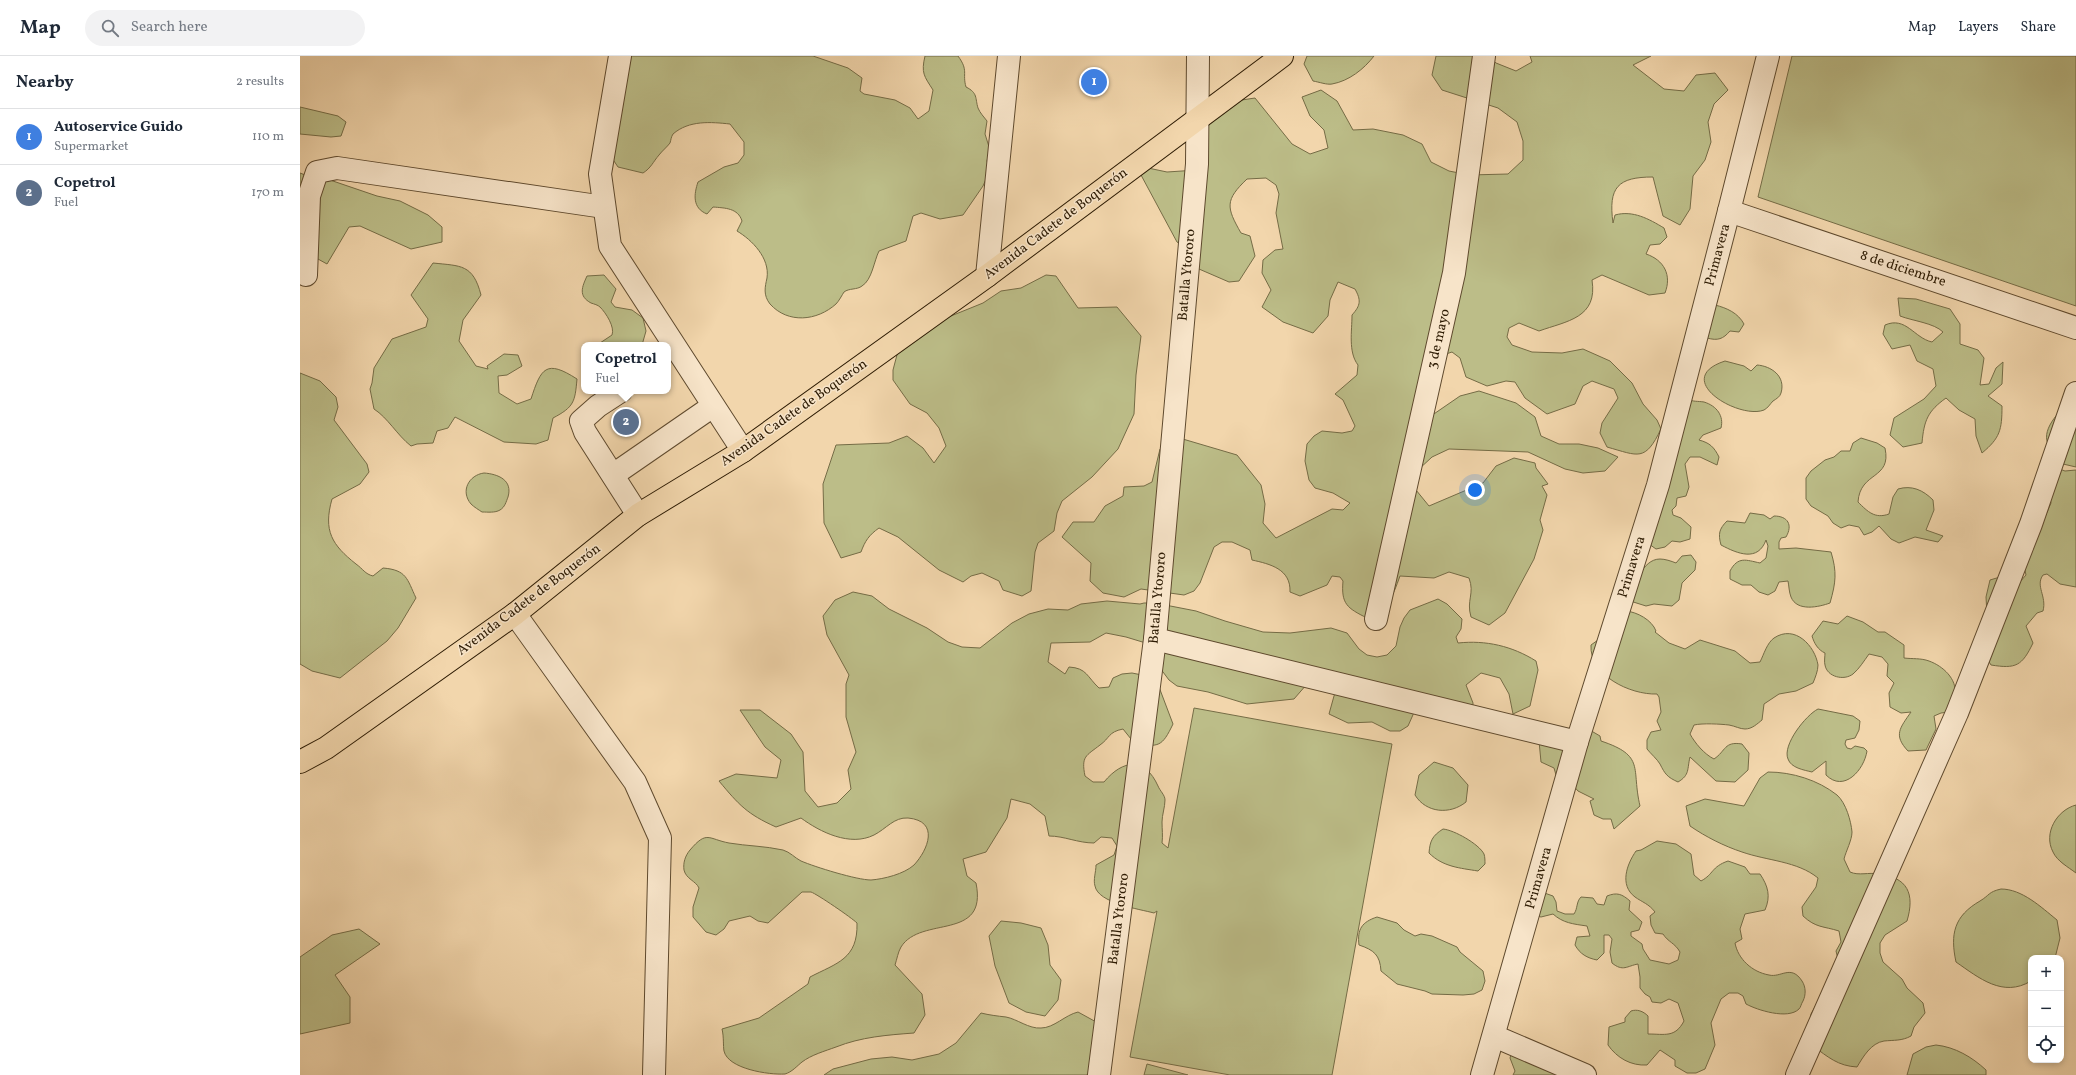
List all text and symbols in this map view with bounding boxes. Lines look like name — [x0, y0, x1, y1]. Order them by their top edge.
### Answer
search box — [85, 10, 365, 46]
text: Map — [20, 15, 61, 41]
icon: search — [99, 17, 121, 39]
text: Search here — [131, 17, 208, 38]
text: Map — [1908, 18, 1936, 37]
text: Layers — [1958, 18, 1998, 37]
text: Share — [2020, 18, 2056, 37]
pin: 1 — [1081, 67, 1107, 97]
text: Nearby — [16, 71, 74, 94]
text: 2 results — [236, 73, 284, 91]
text: Autoservice Guido — [54, 117, 183, 138]
text: 1 — [26, 128, 32, 146]
text: 110 m — [252, 128, 284, 146]
text: Supermarket — [54, 138, 129, 156]
street label: Avenida Cadete de Boquerón — [980, 164, 1132, 284]
text: Copetrol — [54, 173, 116, 194]
text: 2 — [26, 184, 32, 202]
text: 170 m — [251, 184, 284, 202]
text: Fuel — [54, 194, 78, 212]
street label: Primavera — [1701, 222, 1735, 288]
street label: Batalla Ytororo — [1174, 228, 1200, 322]
street label: 8 de diciembre — [1858, 246, 1949, 292]
street label: 3 de mayo — [1423, 307, 1455, 371]
popup — [581, 342, 671, 394]
text: Copetrol — [595, 349, 657, 370]
street label: Avenida Cadete de Boquerón — [717, 355, 871, 471]
text: Fuel — [595, 370, 620, 388]
pin: 2 — [613, 407, 639, 437]
your location — [1465, 480, 1485, 500]
street label: Primavera — [1614, 534, 1650, 600]
street label: Avenida Cadete de Boquerón — [453, 540, 605, 660]
street label: Batalla Ytororo — [1145, 551, 1171, 645]
street label: Primavera — [1521, 845, 1557, 911]
street label: Batalla Ytororo — [1104, 872, 1134, 966]
map controls — [2028, 955, 2064, 1063]
button: + — [2028, 955, 2064, 991]
button: − — [2028, 991, 2064, 1027]
button: locate — [2028, 1027, 2064, 1063]

